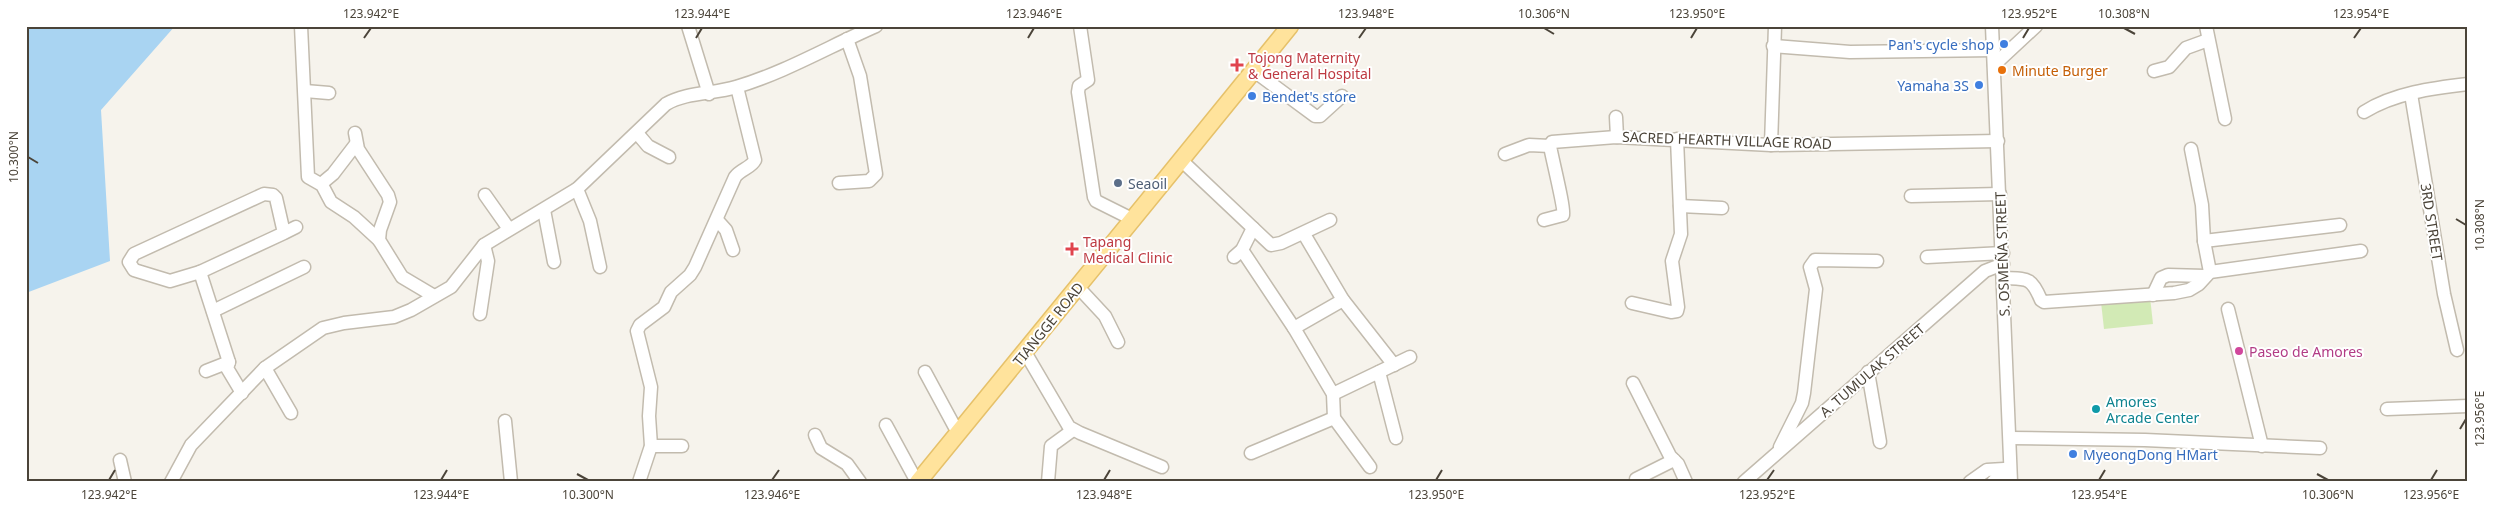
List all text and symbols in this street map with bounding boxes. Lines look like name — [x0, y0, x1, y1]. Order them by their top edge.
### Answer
text: 123.942°E — [343, 5, 399, 22]
text: 123.944°E — [674, 5, 730, 22]
text: 123.946°E — [1006, 5, 1062, 22]
text: 123.948°E — [1338, 5, 1394, 22]
text: 10.306°N — [1518, 5, 1570, 22]
text: 123.950°E — [1669, 5, 1725, 22]
text: 123.952°E — [2001, 5, 2057, 22]
text: 10.308°N — [2098, 5, 2150, 22]
text: 123.954°E — [2333, 5, 2389, 22]
place label: Pan's cycle shop — [1888, 35, 1994, 54]
marker: Pan's cycle shop — [1998, 38, 2010, 50]
place label: Tojong Maternity & General Hospital — [1248, 48, 1371, 83]
marker: Tojong Maternity & General Hospital — [1230, 58, 1244, 72]
place label: Minute Burger — [2012, 61, 2108, 80]
marker: Minute Burger — [1996, 64, 2008, 76]
place label: Yamaha 3S — [1897, 76, 1969, 95]
marker: Yamaha 3S — [1973, 79, 1985, 91]
place label: Bendet's store — [1262, 87, 1356, 106]
marker: Bendet's store — [1246, 90, 1258, 102]
street label: SACRED HEARTH VILLAGE ROAD — [1622, 127, 1832, 153]
text: 10.300°N — [5, 131, 22, 183]
place label: Seaoil — [1128, 174, 1167, 193]
marker: Seaoil — [1112, 177, 1124, 189]
street label: 3RD STREET — [2417, 182, 2448, 262]
street label: S. OSMEÑA STREET — [1990, 191, 2014, 317]
text: 10.308°N — [2471, 199, 2488, 251]
place label: Tapang Medical Clinic — [1083, 232, 1173, 267]
marker: Tapang Medical Clinic — [1065, 242, 1079, 256]
street label: TIANGGE ROAD — [1008, 278, 1088, 370]
street label: A. TUMULAK STREET — [1815, 319, 1929, 421]
place label: Paseo de Amores — [2249, 342, 2363, 361]
marker: Paseo de Amores — [2233, 345, 2245, 357]
text: 123.956°E — [2471, 391, 2488, 447]
place label: Amores Arcade Center — [2106, 392, 2200, 427]
marker: Amores Arcade Center — [2090, 403, 2102, 415]
place label: MyeongDong HMart — [2083, 445, 2218, 464]
marker: MyeongDong HMart — [2067, 448, 2079, 460]
text: 123.942°E — [81, 486, 137, 503]
text: 123.944°E — [413, 486, 469, 503]
text: 10.300°N — [562, 486, 614, 503]
text: 123.946°E — [744, 486, 800, 503]
text: 123.948°E — [1076, 486, 1132, 503]
text: 123.950°E — [1408, 486, 1464, 503]
text: 123.952°E — [1739, 486, 1795, 503]
text: 123.954°E — [2071, 486, 2127, 503]
text: 10.306°N — [2302, 486, 2354, 503]
text: 123.956°E — [2403, 486, 2459, 503]

